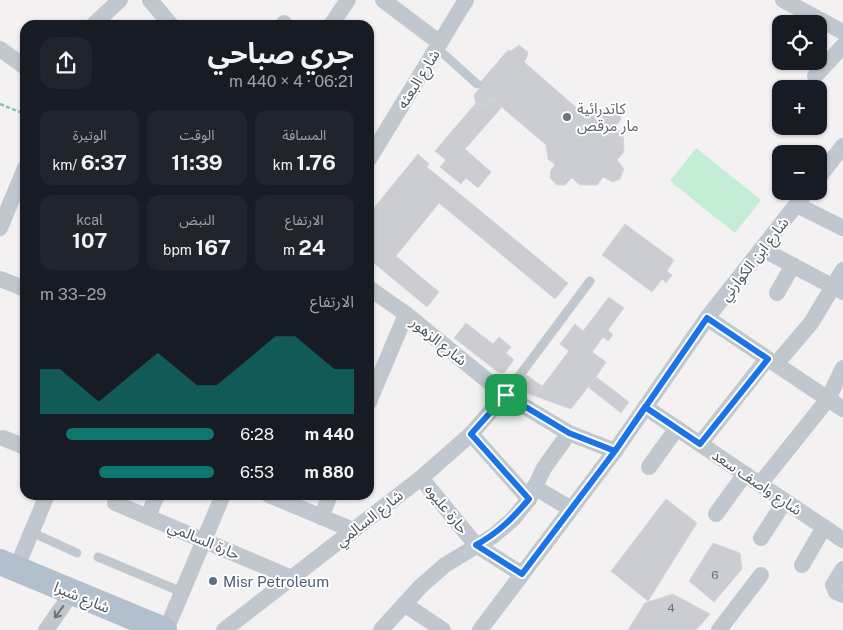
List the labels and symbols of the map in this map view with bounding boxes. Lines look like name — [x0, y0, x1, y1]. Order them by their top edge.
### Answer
street label: شارع البعثه — [393, 46, 446, 114]
place label: كاتدرائية مار مرقص — [577, 100, 639, 135]
marker: كاتدرائية مار مرقص — [561, 111, 573, 123]
street label: شارع ابن الكوارني — [716, 214, 795, 306]
street label: شارع الزهور — [404, 313, 471, 372]
pin — [485, 374, 527, 416]
street label: شارع واصف سعد — [707, 446, 805, 522]
street label: حارة عليوه — [421, 481, 472, 538]
street label: شارع السالمي — [332, 486, 409, 553]
street label: حارة السالمي — [164, 517, 242, 566]
house number: 6 — [711, 568, 719, 582]
place label: Misr Petroleum — [223, 573, 329, 590]
marker: Misr Petroleum — [207, 575, 219, 587]
street label: شارع شبرا — [50, 578, 113, 620]
house number: 4 — [667, 601, 675, 615]
one-way arrow — [54, 605, 64, 619]

